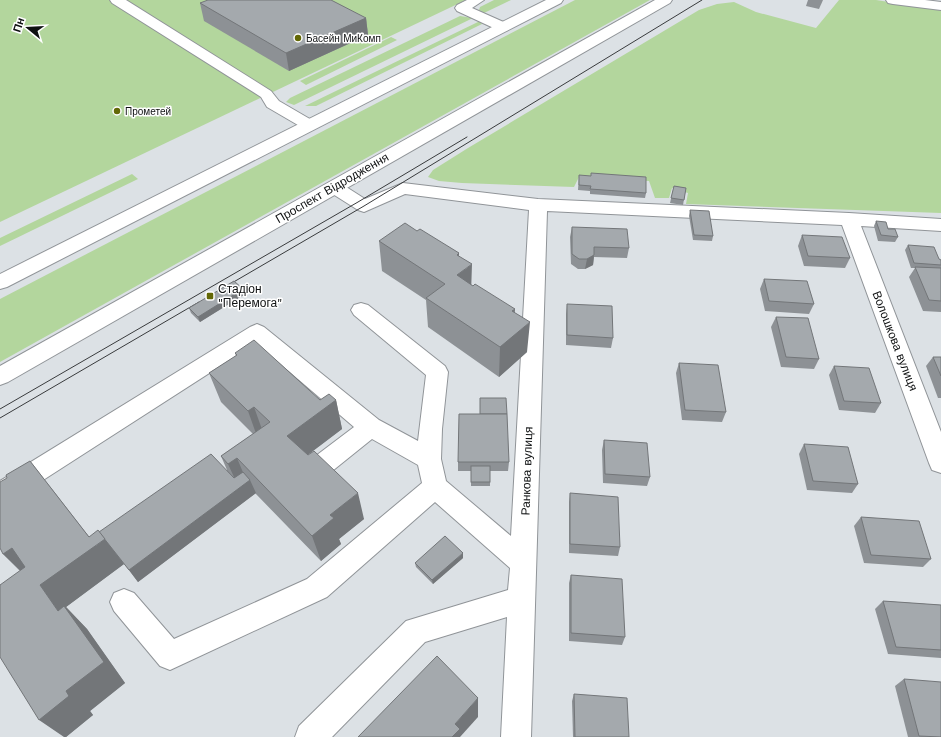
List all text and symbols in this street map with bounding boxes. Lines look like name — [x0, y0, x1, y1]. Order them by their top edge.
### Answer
north arrow — [8, 8, 48, 48]
text: Пн — [11, 16, 27, 34]
marker: Басейн МиКомп — [293, 33, 303, 43]
place label: Басейн МиКомп — [306, 33, 381, 44]
marker: Прометей — [112, 106, 122, 116]
place label: Прометей — [125, 106, 171, 117]
street label: Проспект Відродження — [273, 150, 391, 226]
place label: Стадіон "Перемога" — [218, 282, 282, 310]
street label: Волошкова вулиця — [869, 289, 921, 393]
marker: Стадіон "Перемога" — [205, 291, 215, 301]
street label: Ранкова вулиця — [518, 426, 536, 516]

